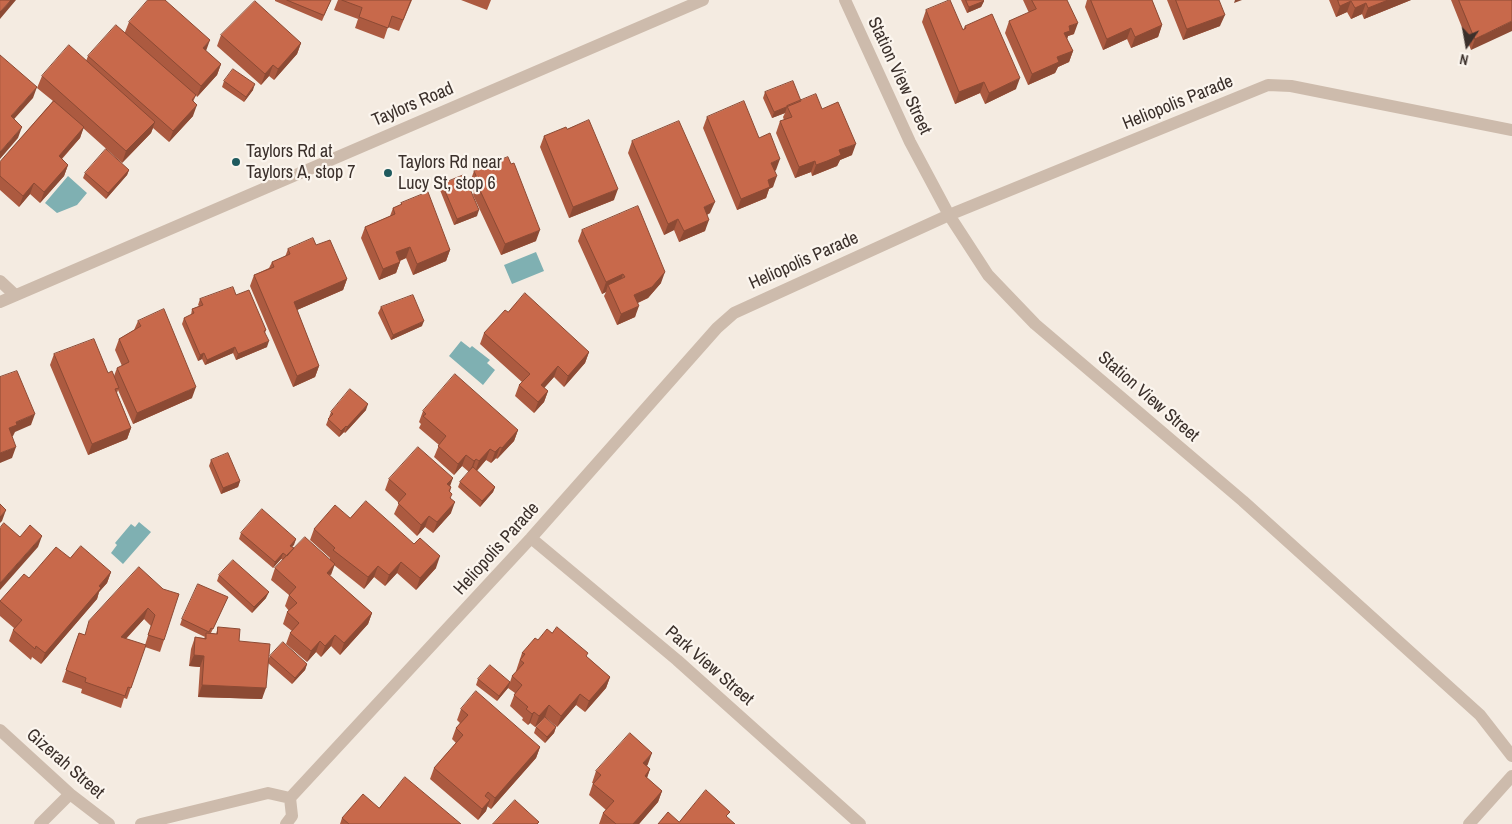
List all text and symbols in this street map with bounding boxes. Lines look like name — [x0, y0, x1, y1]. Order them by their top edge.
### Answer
street label: Station View Street — [862, 14, 936, 138]
north arrow — [1442, 20, 1492, 70]
text: N — [1458, 50, 1470, 69]
street label: Heliopolis Parade — [1120, 71, 1236, 135]
street label: Taylors Road — [369, 78, 457, 132]
place label: Taylors Rd at Taylors A, stop 7 — [246, 141, 355, 183]
place label: Taylors Rd near Lucy St, stop 6 — [398, 152, 502, 194]
marker: Taylors Rd at Taylors A, stop 7 — [230, 156, 242, 168]
marker: Taylors Rd near Lucy St, stop 6 — [382, 167, 394, 179]
street label: Heliopolis Parade — [746, 227, 862, 295]
street label: Station View Street — [1093, 347, 1203, 447]
street label: Heliopolis Parade — [450, 498, 544, 600]
street label: Park View Street — [660, 622, 758, 710]
street label: Gizerah Street — [22, 724, 108, 804]

